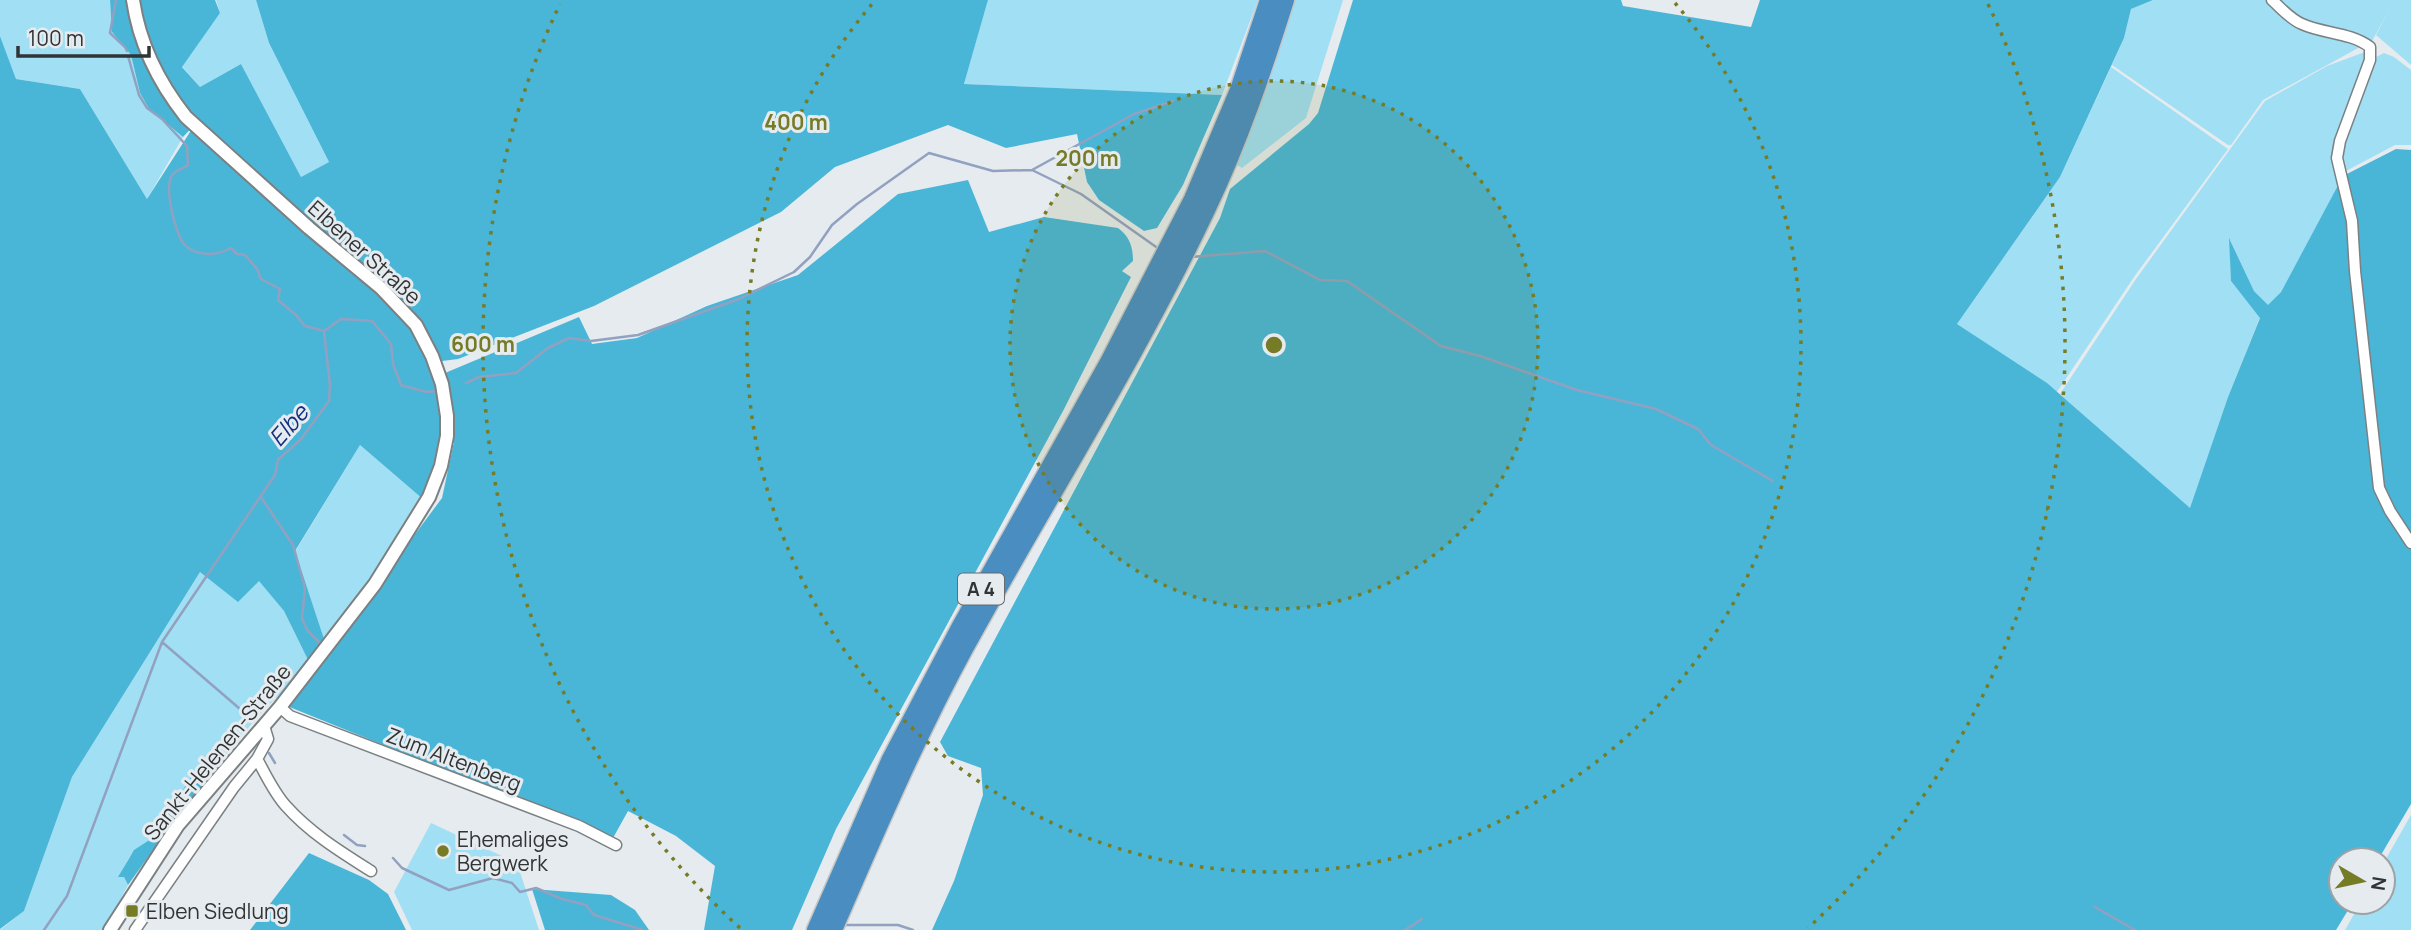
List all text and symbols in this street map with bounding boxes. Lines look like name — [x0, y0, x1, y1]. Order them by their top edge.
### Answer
scale bar — [18, 14, 149, 58]
text: 100 m — [28, 24, 84, 52]
text: 400 m — [764, 108, 828, 136]
text: 200 m — [1055, 144, 1119, 172]
street label: Elbener Straße — [303, 194, 427, 310]
text: 600 m — [451, 330, 515, 358]
centre of rings — [1262, 333, 1286, 357]
water label: Elbe — [261, 396, 316, 453]
road number: A 4 — [958, 574, 1004, 604]
street label: Sankt-Helenen-Straße — [137, 658, 297, 846]
street label: Zum Altenberg — [383, 720, 525, 798]
place label: Ehemaliges Bergwerk — [457, 825, 568, 877]
marker: Ehemaliges Bergwerk — [435, 843, 451, 859]
north arrow — [2327, 846, 2397, 916]
text: N — [2365, 875, 2393, 892]
place label: Elben Siedlung — [146, 897, 289, 925]
marker: Elben Siedlung — [124, 903, 140, 919]

